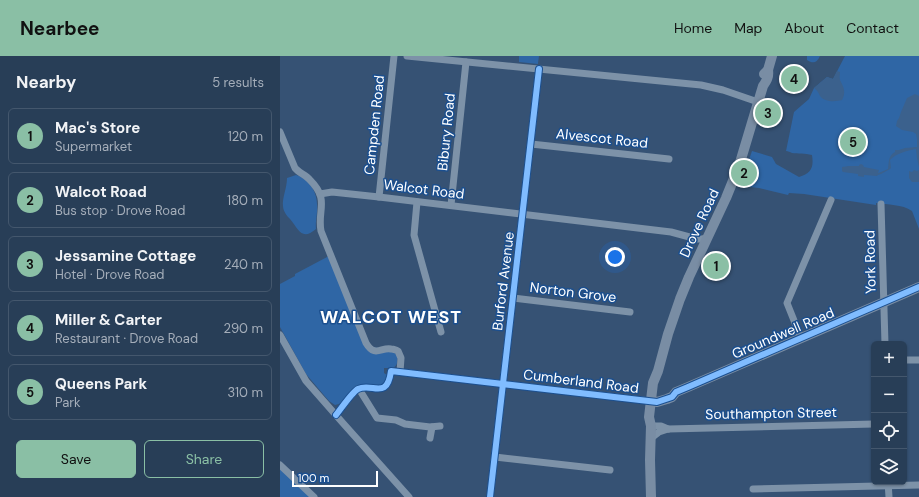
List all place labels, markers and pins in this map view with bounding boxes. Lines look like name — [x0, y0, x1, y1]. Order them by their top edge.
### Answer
pin: 4 — [781, 64, 807, 94]
pin: 3 — [755, 98, 781, 128]
pin: 5 — [840, 127, 866, 157]
pin: 2 — [731, 158, 757, 188]
pin: 1 — [703, 251, 729, 281]

